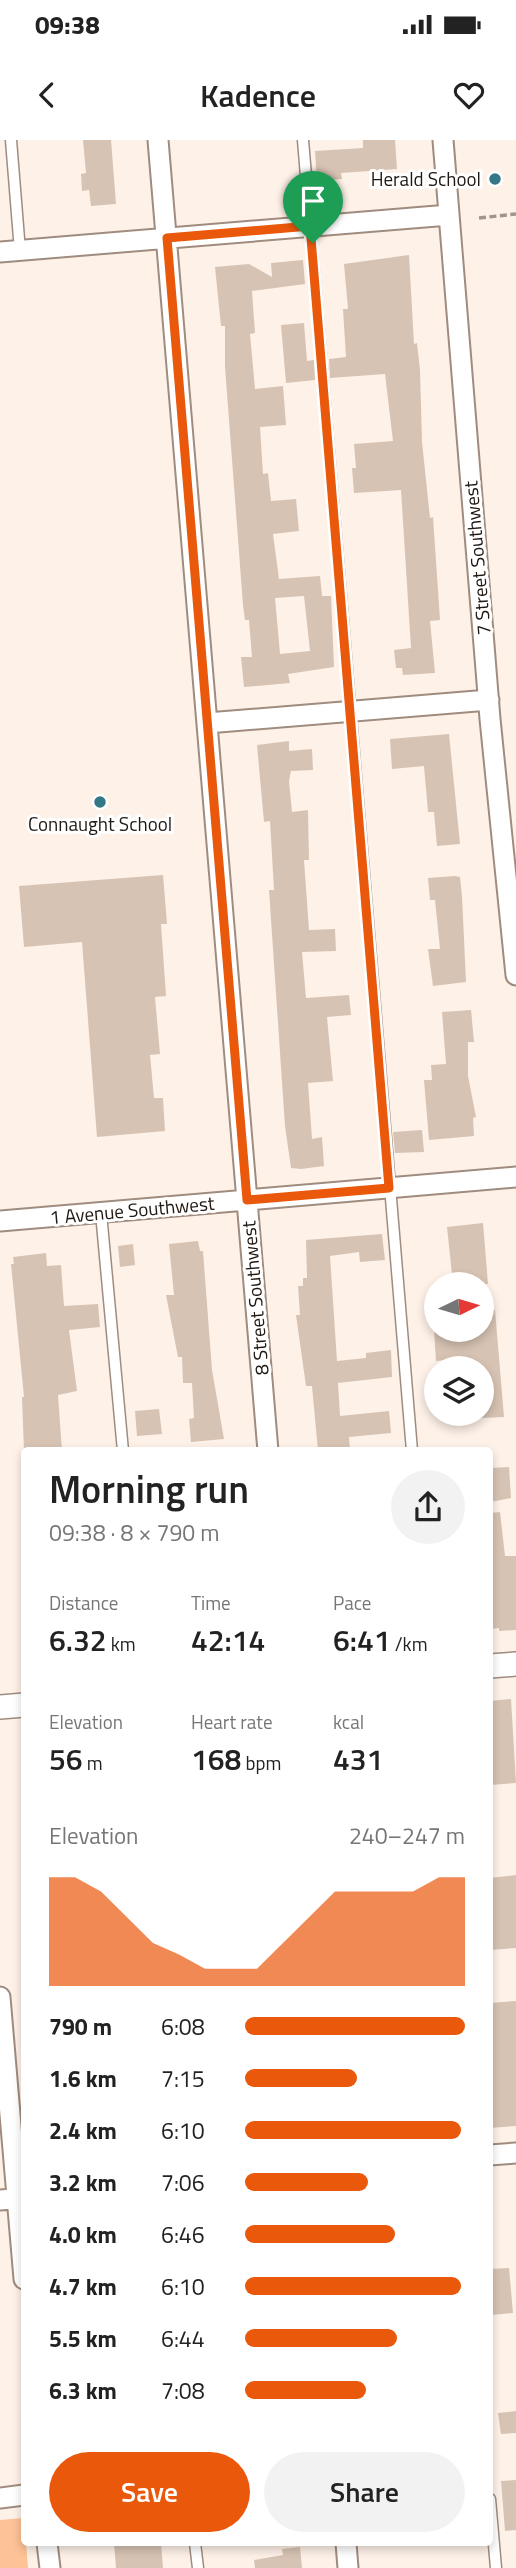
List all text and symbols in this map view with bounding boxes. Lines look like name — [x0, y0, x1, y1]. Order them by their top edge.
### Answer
text: 09:38 — [35, 5, 100, 44]
text: Kadence — [200, 71, 316, 119]
icon: back — [28, 76, 66, 114]
icon: heart — [450, 76, 488, 114]
place label: Herald School — [371, 164, 481, 193]
pin — [283, 171, 343, 243]
marker: Herald School — [487, 171, 503, 187]
icon: arrive — [294, 182, 332, 220]
street label: 7 Street Southwest — [455, 479, 498, 636]
marker: Connaught School — [92, 794, 108, 810]
place label: Connaught School — [28, 809, 172, 838]
street label: 1 Avenue Southwest — [48, 1188, 216, 1231]
street label: 8 Street Southwest — [233, 1219, 276, 1376]
north arrow — [424, 1272, 494, 1342]
map controls — [424, 1272, 494, 1426]
button: layers — [424, 1356, 494, 1426]
text: Morning run — [49, 1460, 249, 1518]
button: share — [391, 1470, 465, 1544]
text: 09:38 · 8 × 790 m — [49, 1515, 219, 1550]
text: Distance — [49, 1588, 118, 1617]
text: Time — [191, 1588, 231, 1617]
text: Pace — [333, 1588, 371, 1617]
text: 6.32 — [49, 1617, 107, 1663]
text: 42:14 — [191, 1617, 265, 1663]
text: 6:41 — [333, 1617, 391, 1663]
text: km — [107, 1629, 136, 1658]
text: /km — [391, 1629, 428, 1658]
text: Elevation — [49, 1707, 123, 1736]
text: Heart rate — [191, 1707, 273, 1736]
text: kcal — [333, 1707, 364, 1736]
text: 56 — [49, 1736, 83, 1782]
text: 168 — [191, 1736, 241, 1782]
text: 431 — [333, 1736, 383, 1782]
text: m — [83, 1748, 103, 1777]
text: bpm — [241, 1748, 281, 1777]
text: Elevation — [49, 1818, 138, 1853]
text: 240–247 m — [349, 1818, 465, 1853]
text: 790 m — [49, 2009, 112, 2044]
text: 6:08 — [161, 2009, 205, 2044]
text: 1.6 km — [49, 2061, 117, 2096]
text: 7:15 — [161, 2061, 205, 2096]
text: 2.4 km — [49, 2113, 117, 2148]
text: 6:10 — [161, 2113, 205, 2148]
text: 3.2 km — [49, 2165, 117, 2200]
text: 7:06 — [161, 2165, 205, 2200]
text: 4.0 km — [49, 2217, 117, 2252]
text: 6:46 — [161, 2217, 205, 2252]
text: 4.7 km — [49, 2269, 117, 2304]
text: 6:10 — [161, 2269, 205, 2304]
text: 5.5 km — [49, 2321, 117, 2356]
text: 6:44 — [161, 2321, 205, 2356]
text: 6.3 km — [49, 2373, 117, 2408]
text: 7:08 — [161, 2373, 205, 2408]
button: Save — [49, 2452, 250, 2532]
button: Share — [264, 2452, 465, 2532]

